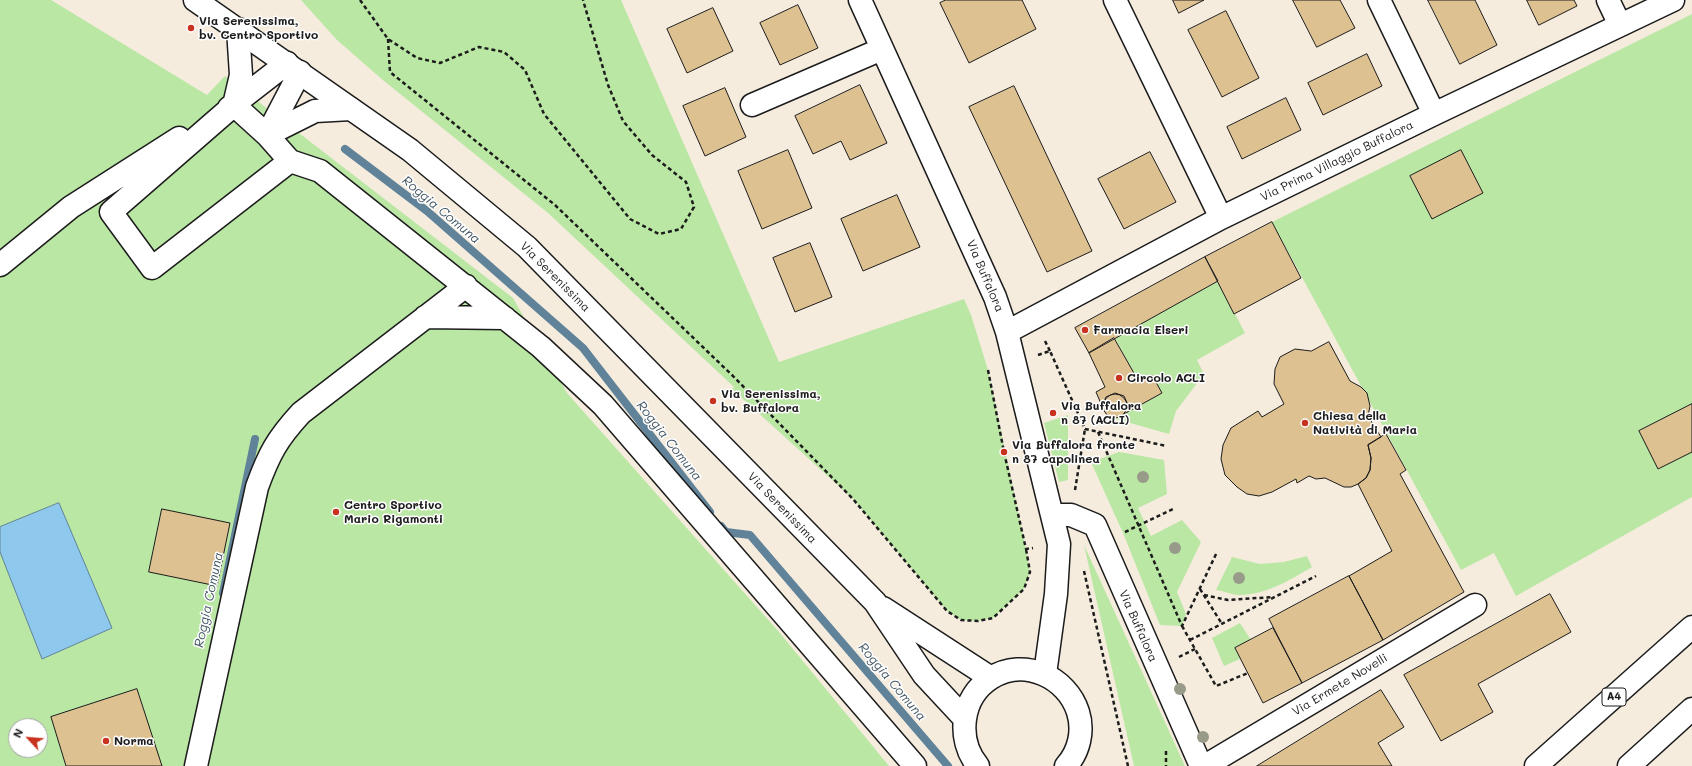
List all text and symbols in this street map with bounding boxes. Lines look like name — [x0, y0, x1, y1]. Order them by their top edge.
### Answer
place label: Via Serenissima, bv. Centro Sportivo — [199, 14, 318, 42]
marker: Via Serenissima, bv. Centro Sportivo — [186, 23, 196, 33]
street label: Via Prima Villaggio Buffalora — [1258, 118, 1416, 204]
water label: Roggia Comuna — [399, 173, 483, 247]
street label: Via Buffalora — [963, 238, 1007, 314]
street label: Via Serenissima — [517, 239, 593, 315]
place label: Farmacia Elseri — [1093, 323, 1189, 337]
marker: Farmacia Elseri — [1080, 325, 1090, 335]
place label: Circolo ACLI — [1127, 371, 1205, 385]
marker: Circolo ACLI — [1114, 373, 1124, 383]
place label: Via Serenissima, bv. Buffalora — [721, 387, 820, 415]
marker: Via Serenissima, bv. Buffalora — [708, 396, 718, 406]
water label: Roggia Comuna — [633, 398, 705, 484]
place label: Via Buffalora n 87 (ACLI) — [1061, 399, 1141, 427]
marker: Via Buffalora n 87 (ACLI) — [1048, 408, 1058, 418]
place label: Chiesa della Natività di Maria — [1313, 409, 1417, 437]
marker: Chiesa della Natività di Maria — [1300, 418, 1310, 428]
place label: Via Buffalora fronte n 87 capolinea — [1012, 438, 1135, 466]
marker: Via Buffalora fronte n 87 capolinea — [999, 447, 1009, 457]
street label: Via Serenissima — [745, 470, 819, 546]
place label: Centro Sportivo Mario Rigamonti — [344, 498, 443, 526]
marker: Centro Sportivo Mario Rigamonti — [331, 507, 341, 517]
water label: Roggia Comuna — [191, 551, 227, 649]
street label: Via Buffalora — [1116, 588, 1160, 664]
water label: Roggia Comuna — [855, 640, 929, 724]
street label: Via Ermete Novelli — [1290, 651, 1390, 719]
road number: A4 — [1602, 688, 1626, 706]
north arrow — [8, 718, 48, 758]
text: N — [9, 726, 26, 740]
place label: Norma — [114, 734, 154, 748]
marker: Norma — [101, 736, 111, 746]

